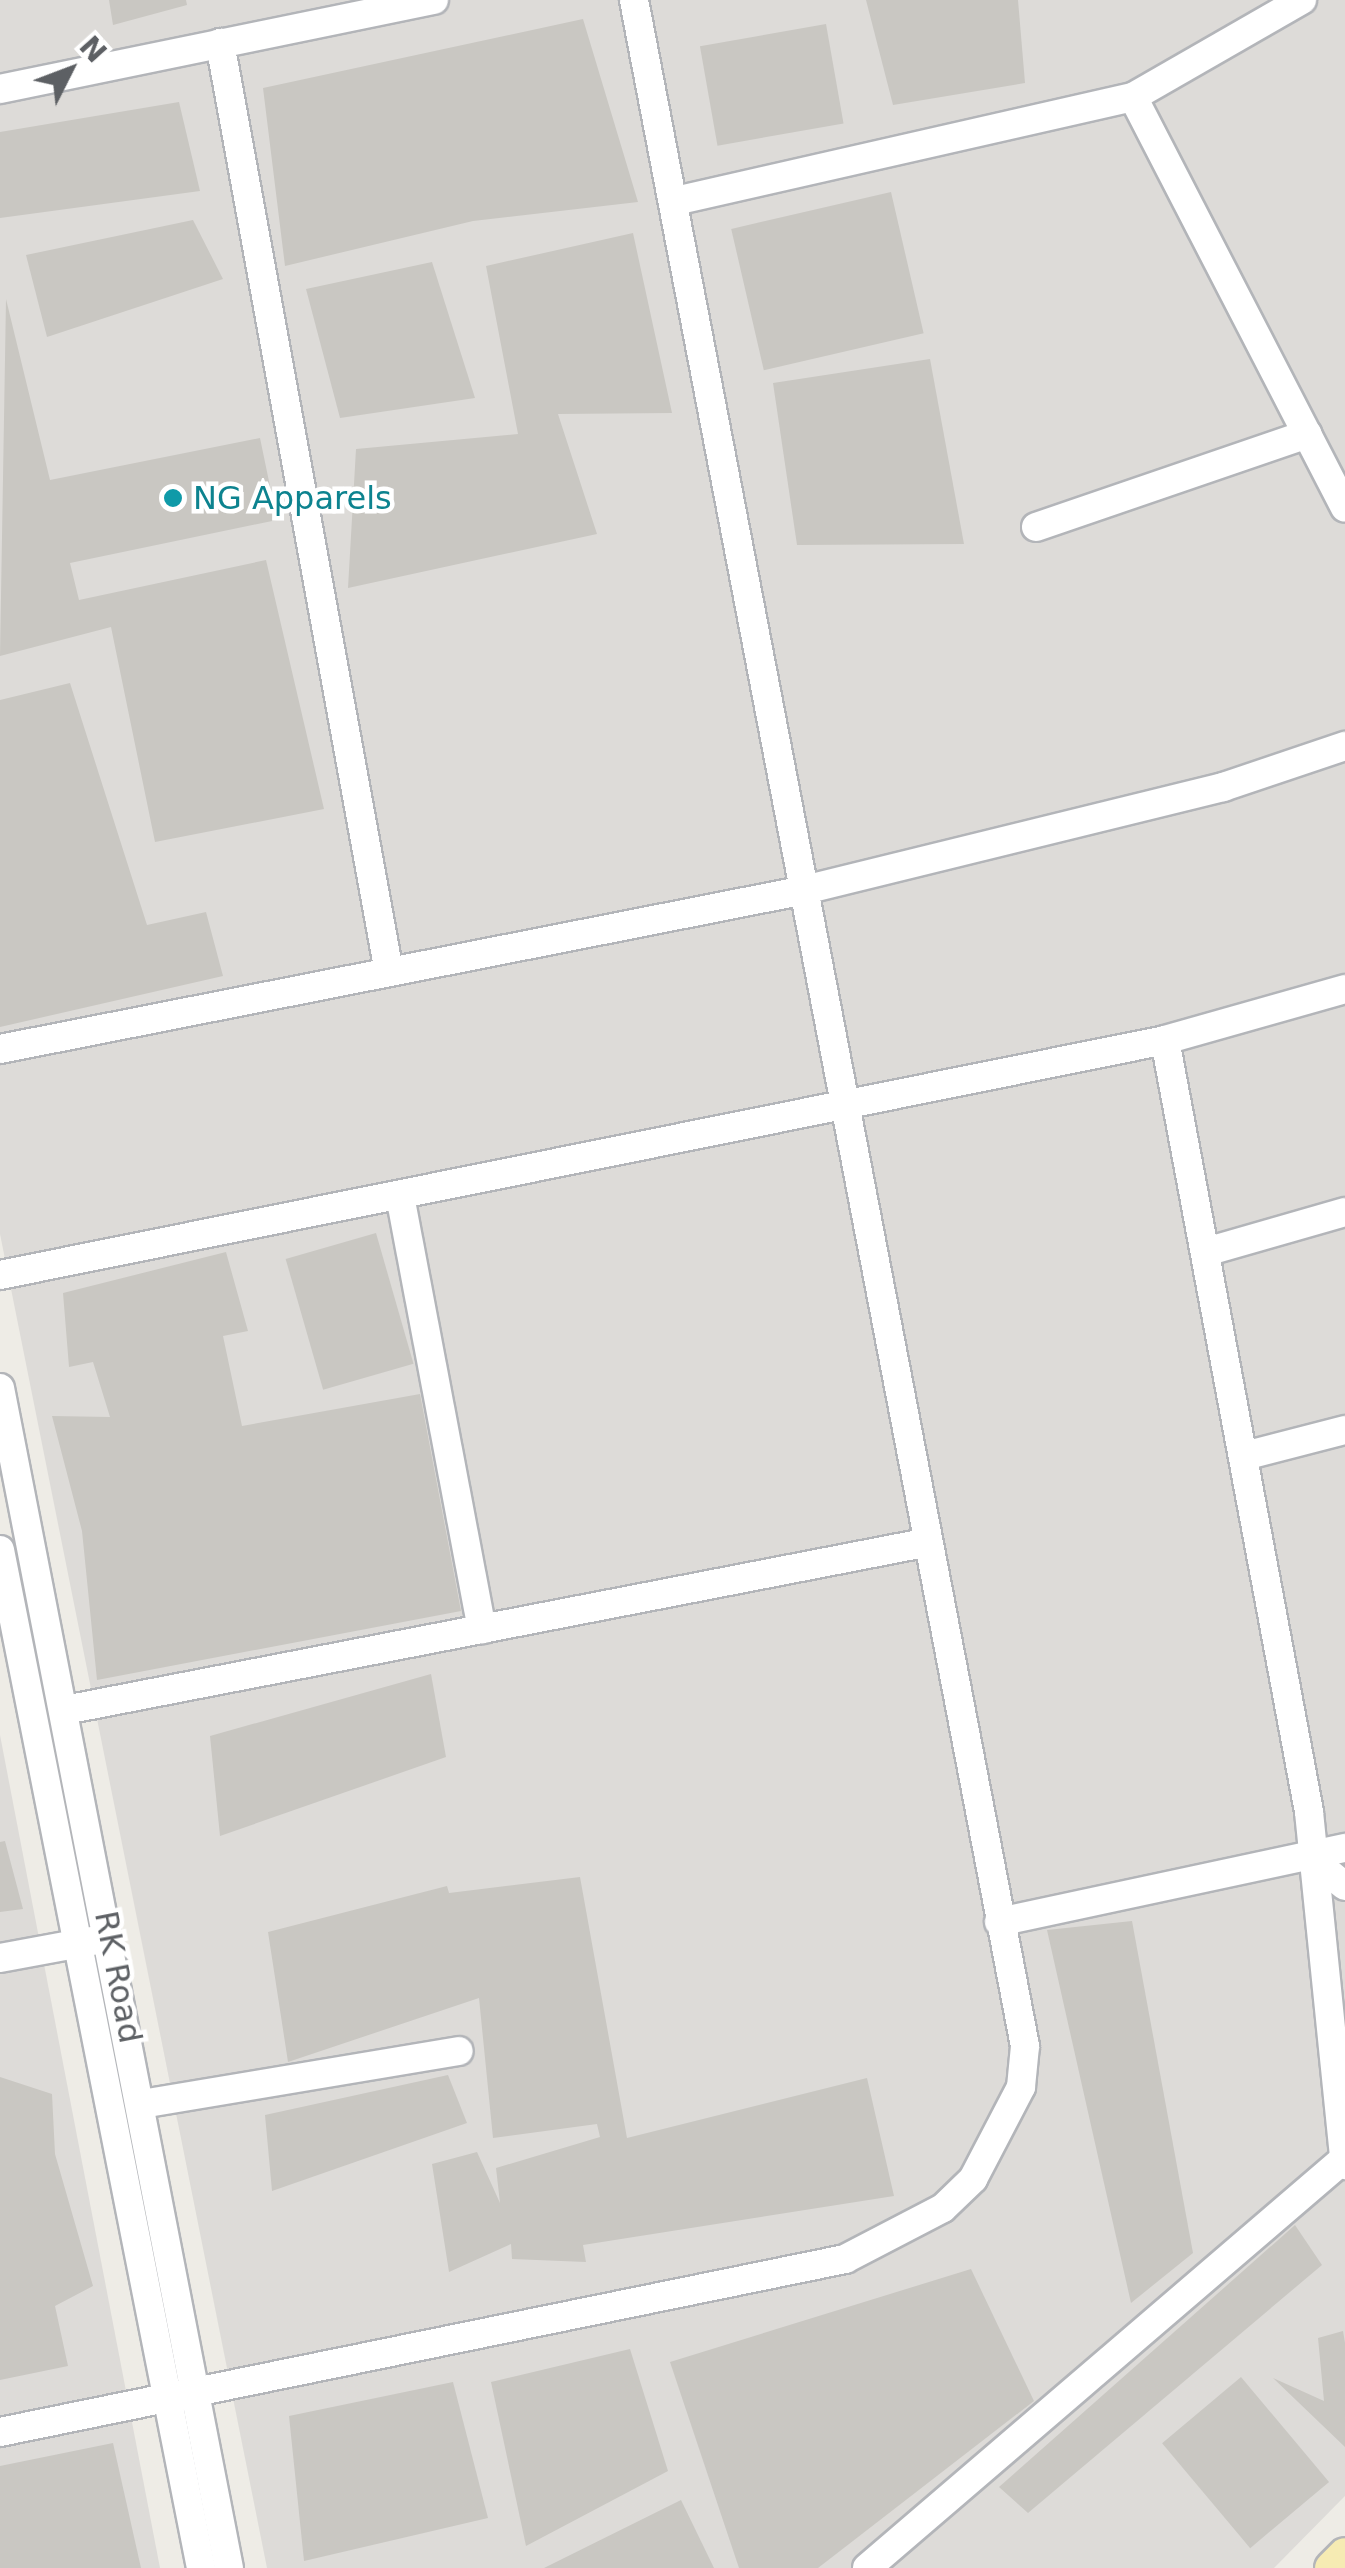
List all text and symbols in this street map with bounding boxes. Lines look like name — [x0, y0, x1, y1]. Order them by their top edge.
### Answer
north arrow — [20, 20, 120, 120]
text: N — [73, 30, 113, 69]
place label: NG Apparels — [193, 479, 392, 517]
marker: NG Apparels — [162, 487, 184, 509]
street label: RK Road — [86, 1908, 150, 2046]

